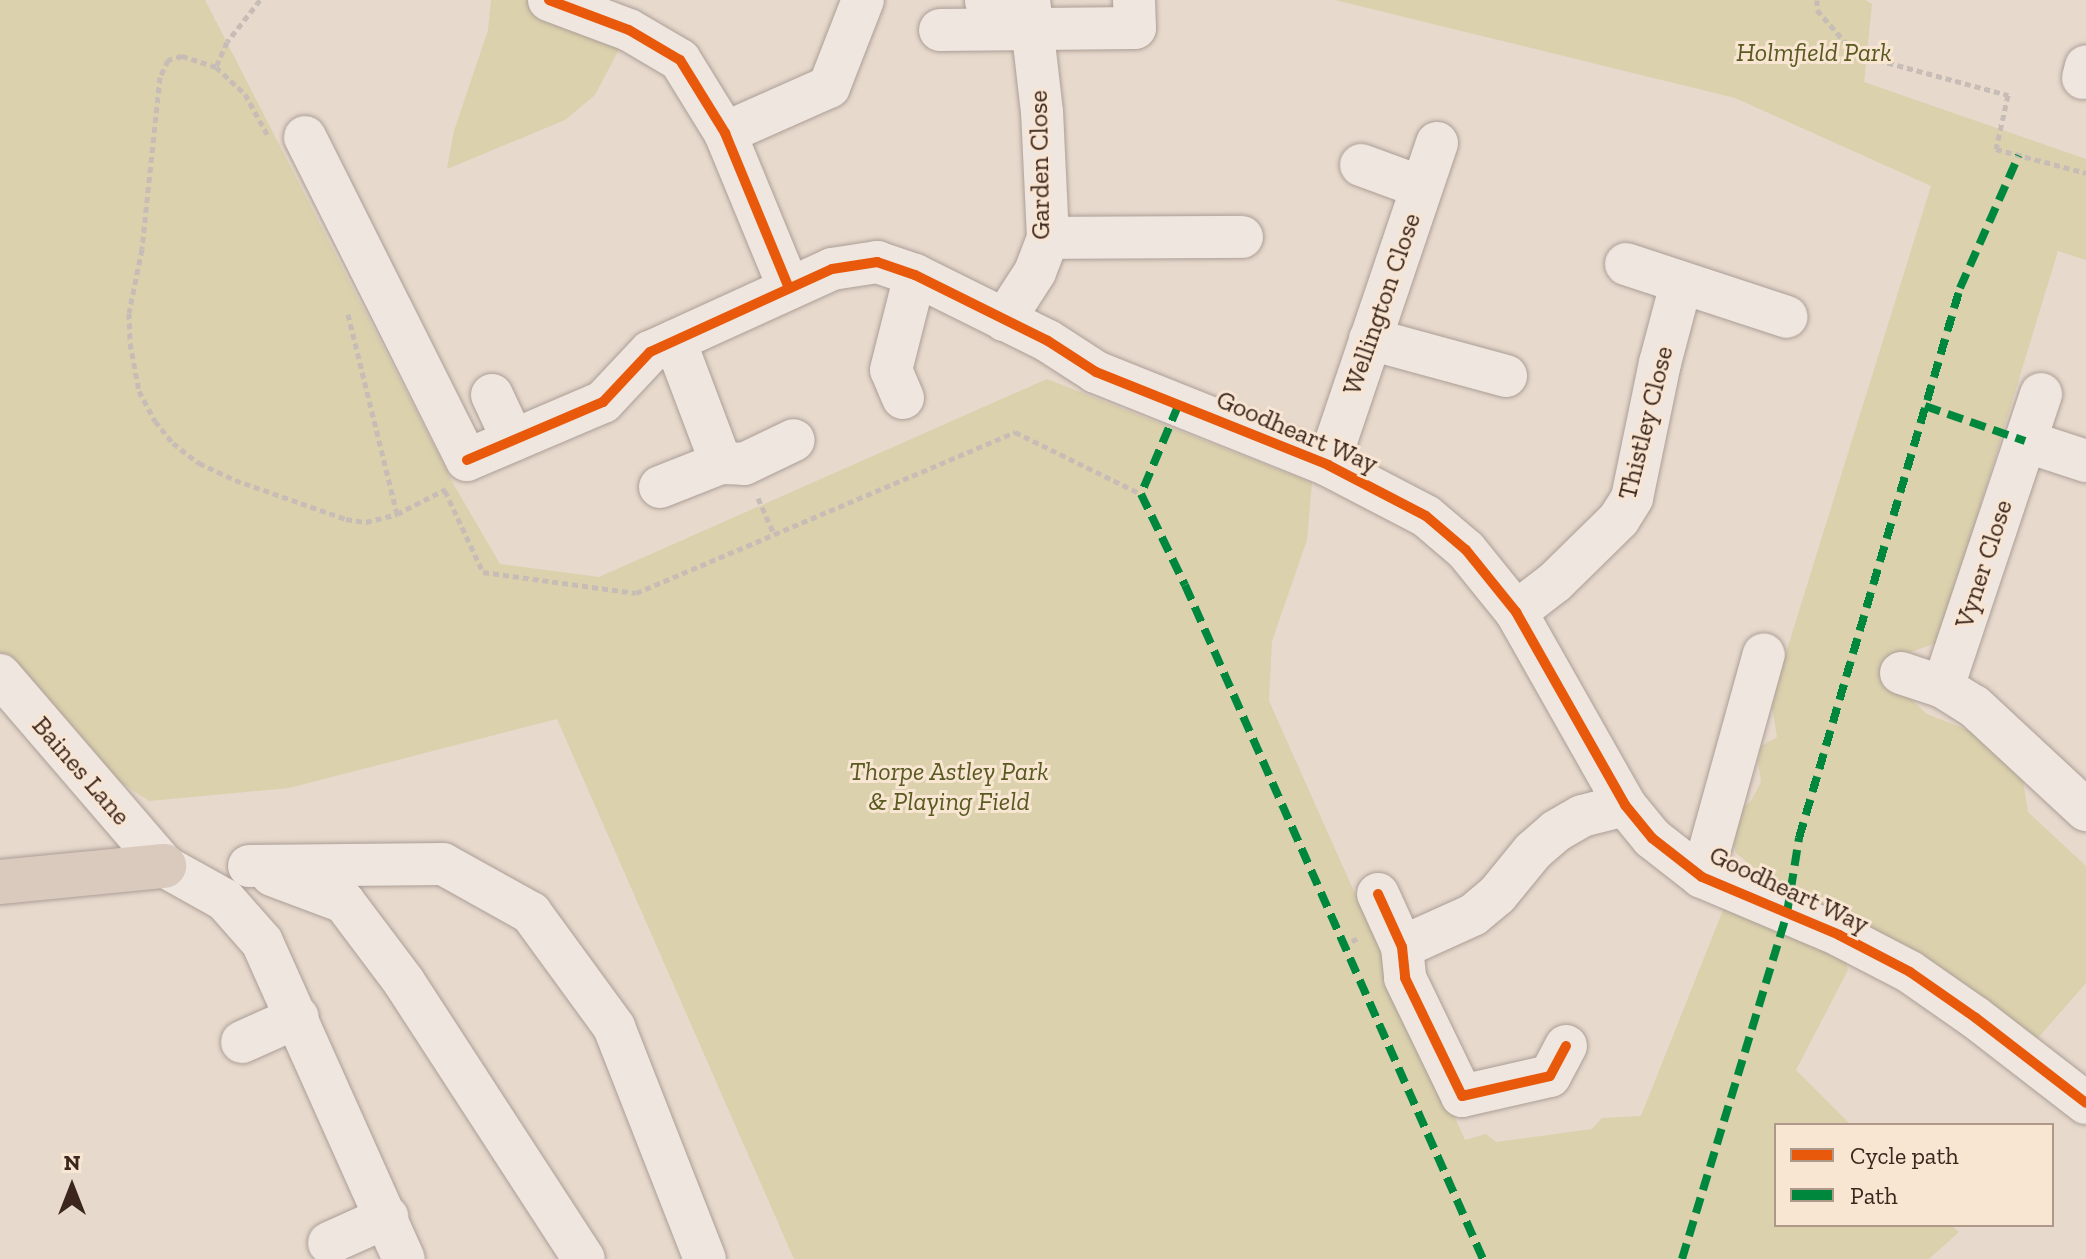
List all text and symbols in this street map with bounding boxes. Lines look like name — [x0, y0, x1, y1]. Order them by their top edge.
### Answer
park label: Holmfield Park — [1736, 37, 1892, 69]
street label: Garden Close — [1023, 90, 1057, 240]
street label: Wellington Close — [1336, 209, 1428, 399]
street label: Thistley Close — [1612, 343, 1680, 503]
street label: Goodheart Way — [1211, 384, 1383, 480]
street label: Vyner Close — [1949, 496, 2019, 632]
street label: Baines Lane — [25, 710, 137, 832]
park label: Thorpe Astley Park & Playing Field — [849, 756, 1049, 818]
street label: Goodheart Way — [1704, 839, 1874, 941]
legend — [1774, 1123, 2054, 1227]
text: Cycle path — [1850, 1141, 1959, 1170]
north arrow — [32, 1147, 112, 1227]
text: N — [64, 1149, 80, 1176]
text: Path — [1850, 1181, 1898, 1210]

